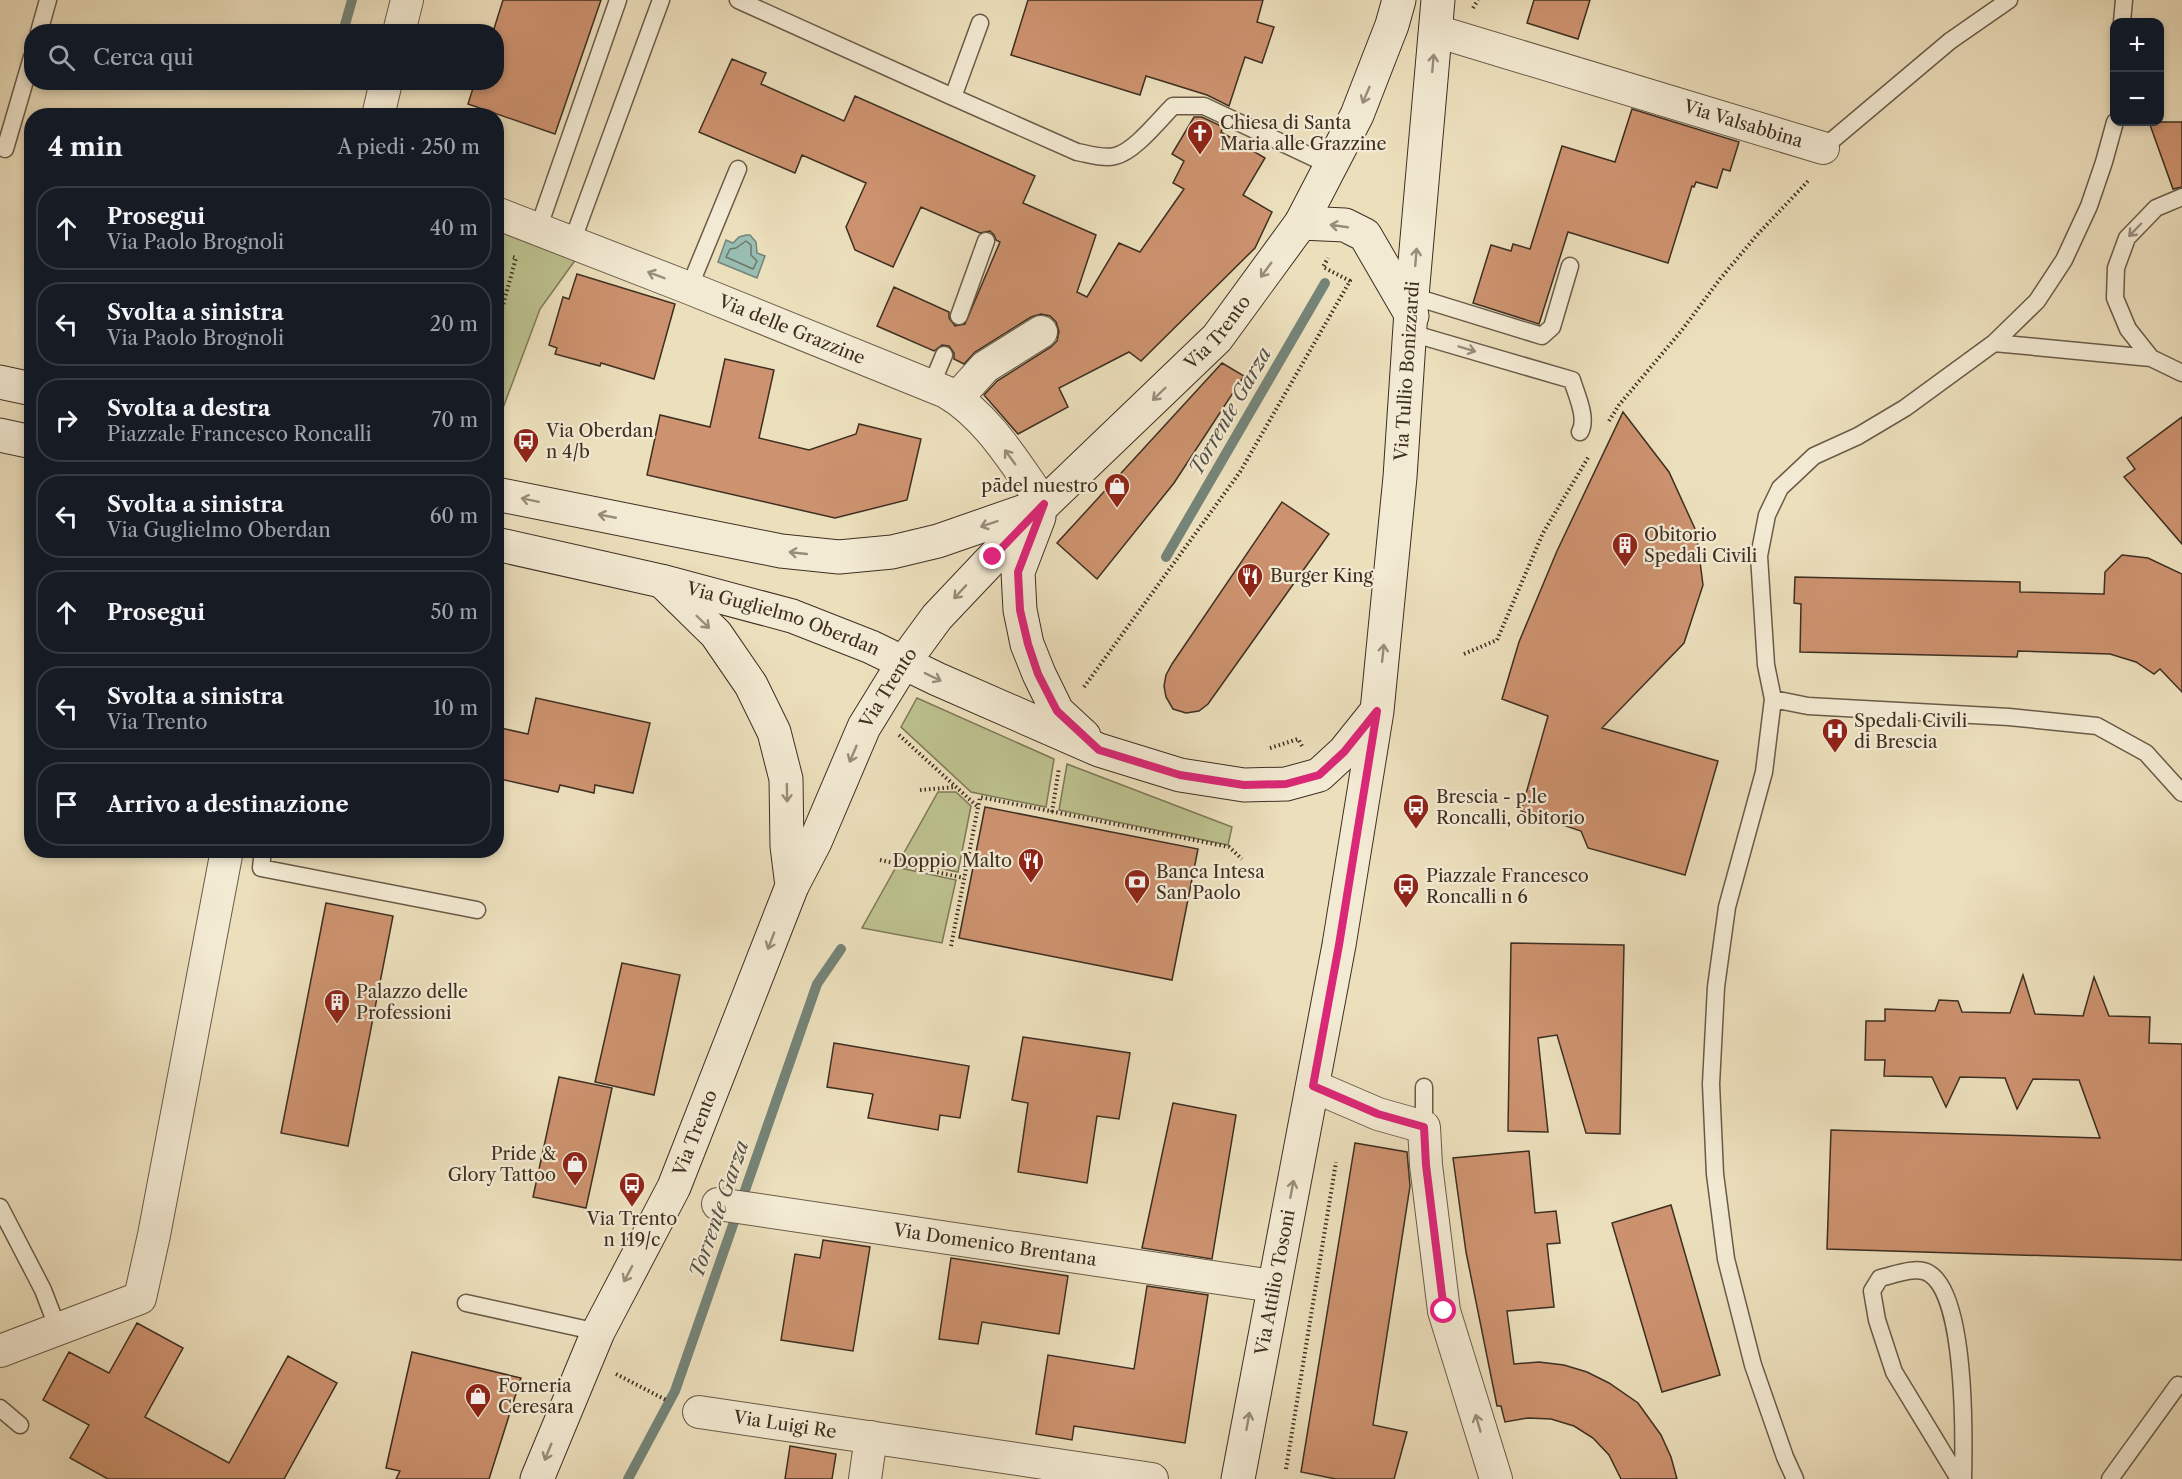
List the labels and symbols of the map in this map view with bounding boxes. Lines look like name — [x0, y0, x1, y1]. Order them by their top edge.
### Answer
one-way arrow — [1428, 54, 1439, 74]
one-way arrow — [1360, 85, 1371, 104]
street label: Via Valsabbina — [1680, 95, 1806, 152]
place label: Chiesa di Santa Maria alle Grazzine — [1220, 112, 1387, 155]
church icon: Chiesa di Santa Maria alle Grazzine — [1185, 118, 1215, 156]
one-way arrow — [1330, 220, 1349, 231]
one-way arrow — [2128, 222, 2142, 237]
one-way arrow — [1411, 248, 1422, 268]
one-way arrow — [1260, 261, 1273, 277]
one-way arrow — [647, 268, 665, 279]
street label: Via Tullio Bonizzardi — [1390, 279, 1424, 463]
street label: Via delle Grazzine — [714, 290, 868, 369]
street label: Via Trento — [1179, 291, 1255, 375]
water label: Torrente Garza — [1184, 343, 1276, 479]
one-way arrow — [1457, 344, 1476, 355]
one-way arrow — [1152, 386, 1167, 401]
place label: Via Oberdan n 4/b — [545, 420, 654, 463]
bus stop icon: Via Oberdan n 4/b — [511, 426, 541, 464]
one-way arrow — [1004, 449, 1016, 465]
shop icon: pādel nuestro — [1102, 471, 1132, 509]
place label: pādel nuestro — [981, 475, 1098, 497]
one-way arrow — [520, 494, 540, 505]
one-way arrow — [598, 510, 617, 521]
one-way arrow — [980, 519, 999, 530]
place label: Obitorio Spedali Civili — [1644, 524, 1758, 567]
building icon: Obitorio Spedali Civili — [1610, 530, 1640, 568]
route end — [979, 543, 1005, 569]
one-way arrow — [789, 547, 809, 558]
restaurant icon: Burger King — [1235, 561, 1265, 599]
place label: Burger King — [1270, 565, 1373, 587]
street label: Via Guglielmo Oberdan — [683, 577, 883, 660]
one-way arrow — [953, 584, 967, 599]
one-way arrow — [696, 614, 711, 629]
street label: Via Trento — [855, 643, 922, 733]
one-way arrow — [1378, 643, 1389, 663]
one-way arrow — [924, 672, 942, 684]
place label: Spedali Civili di Brescia — [1854, 710, 1968, 753]
hospital icon: Spedali Civili di Brescia — [1820, 716, 1850, 754]
one-way arrow — [847, 744, 858, 762]
one-way arrow — [781, 783, 792, 803]
place label: Brescia - p.le Roncalli, obitorio — [1436, 786, 1585, 829]
bus stop icon: Brescia - p.le Roncalli, obitorio — [1401, 792, 1431, 830]
restaurant icon: Doppio Malto — [1016, 846, 1046, 884]
place label: Doppio Malto — [893, 850, 1012, 872]
place label: Banca Intesa San Paolo — [1156, 861, 1265, 904]
place label: Piazzale Francesco Roncalli n 6 — [1426, 865, 1589, 908]
bank icon: Banca Intesa San Paolo — [1122, 867, 1152, 905]
bus stop icon: Piazzale Francesco Roncalli n 6 — [1391, 871, 1421, 909]
one-way arrow — [765, 931, 776, 950]
place label: Palazzo delle Professioni — [356, 981, 468, 1024]
building icon: Palazzo delle Professioni — [322, 987, 352, 1025]
street label: Via Trento — [668, 1087, 722, 1180]
water label: Torrente Garza — [684, 1137, 754, 1281]
place label: Pride & Glory Tattoo — [448, 1143, 556, 1186]
shop icon: Pride & Glory Tattoo — [560, 1149, 590, 1187]
bus stop icon: Via Trento n 119/c — [617, 1170, 647, 1208]
one-way arrow — [1287, 1179, 1298, 1199]
street label: Via Attilio Tosoni — [1250, 1207, 1300, 1358]
place label: Via Trento n 119/c — [586, 1208, 677, 1251]
street label: Via Domenico Brentana — [891, 1219, 1099, 1271]
one-way arrow — [622, 1265, 634, 1282]
route start — [1430, 1297, 1456, 1323]
place label: Forneria Ceresara — [498, 1375, 574, 1418]
shop icon: Forneria Ceresara — [463, 1381, 493, 1419]
street label: Via Luigi Re — [731, 1406, 838, 1443]
one-way arrow — [1243, 1412, 1254, 1432]
one-way arrow — [1472, 1414, 1483, 1433]
one-way arrow — [542, 1442, 553, 1460]

